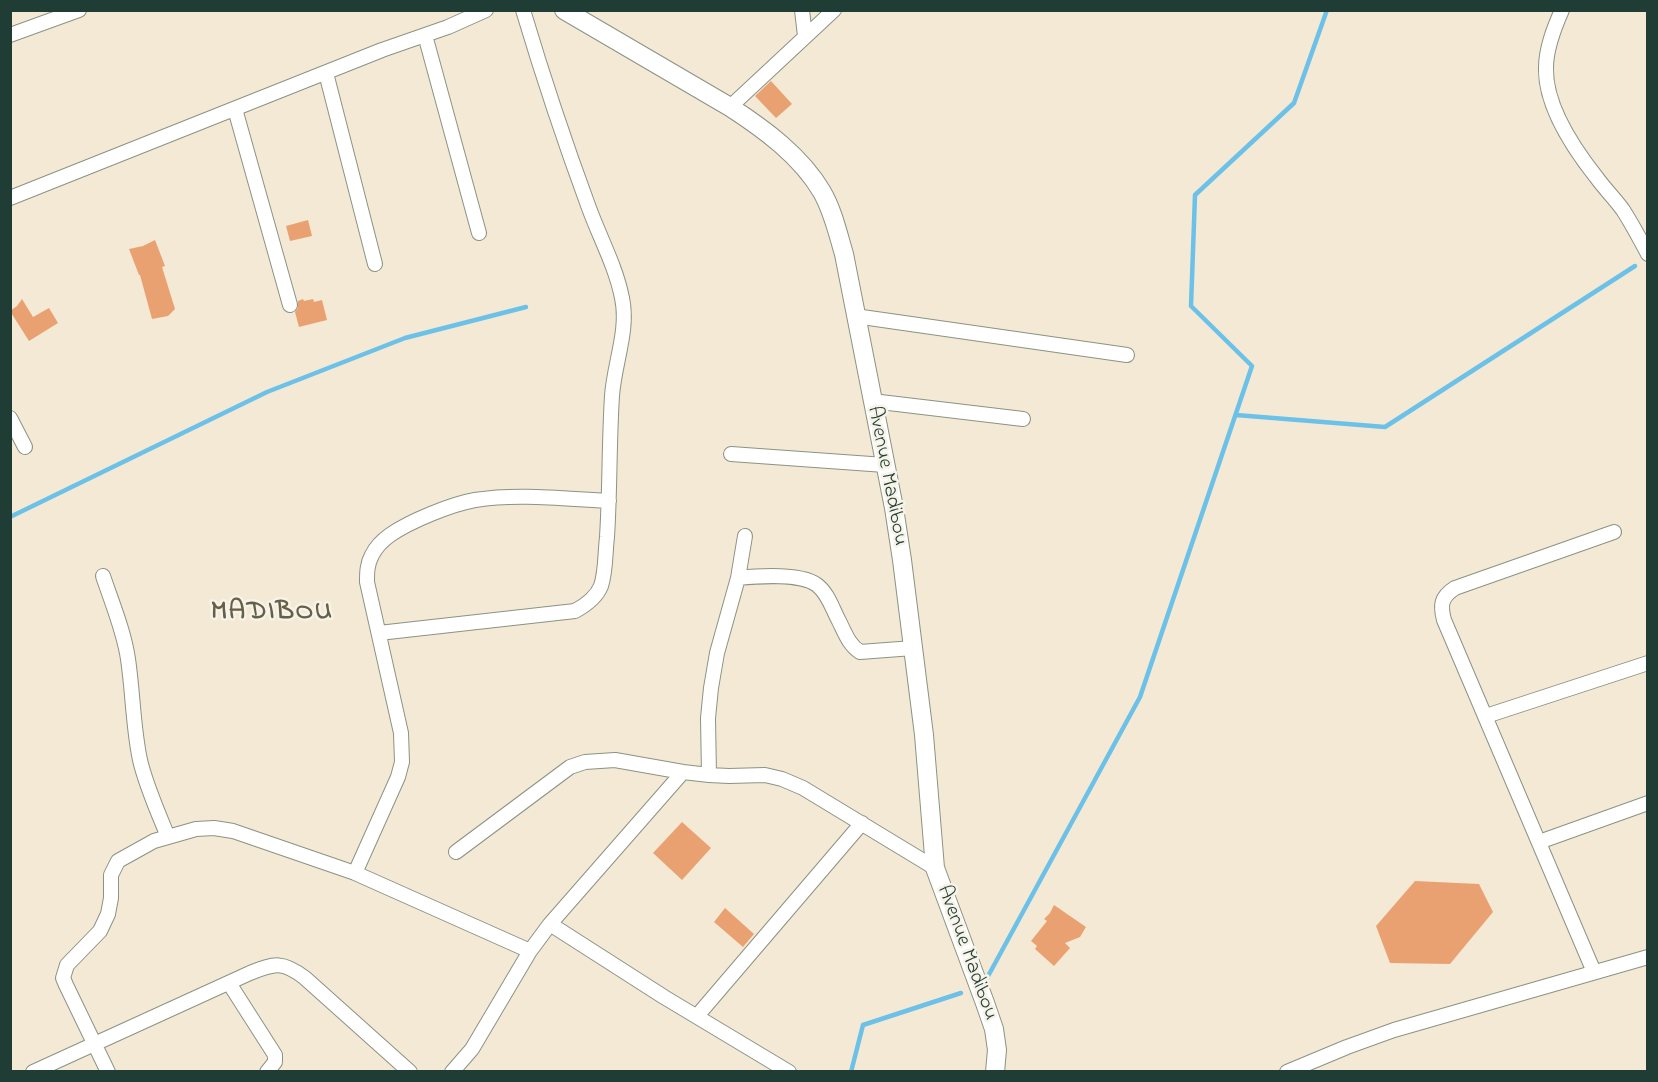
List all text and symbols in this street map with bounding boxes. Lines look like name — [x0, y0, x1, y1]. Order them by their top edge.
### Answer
street label: Avenue Madibou — [860, 404, 912, 548]
district label: MADIBOU — [211, 598, 333, 630]
street label: Avenue Madibou — [930, 882, 1002, 1024]

